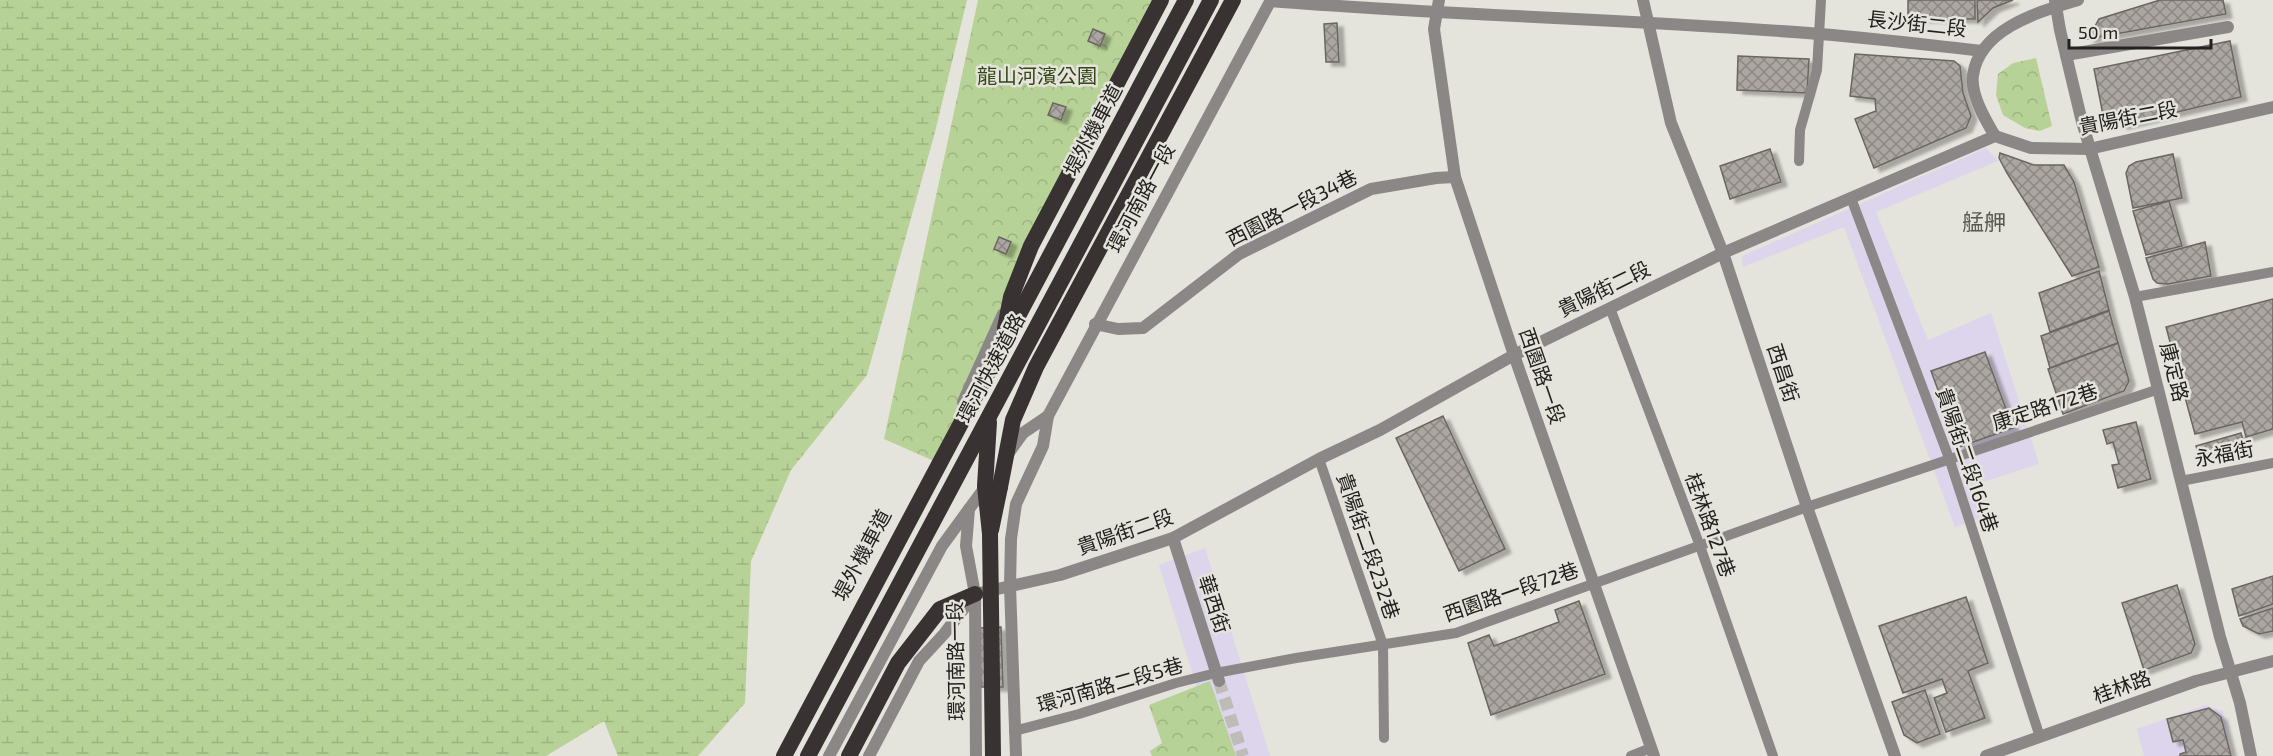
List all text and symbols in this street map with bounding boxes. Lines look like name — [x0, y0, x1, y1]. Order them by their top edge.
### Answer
street label: 長沙街二段 — [1866, 6, 1968, 40]
scale bar — [2069, 12, 2212, 50]
text: 50 m — [2078, 21, 2118, 43]
park label: 龍山河濱公園 — [977, 63, 1097, 87]
street label: 堤外機車道 — [1058, 80, 1126, 179]
street label: 貴陽街二段 — [2076, 96, 2179, 138]
street label: 環河南路一段 — [1101, 139, 1179, 256]
street label: 西園路一段34巷 — [1222, 164, 1361, 250]
district label: 艋舺 — [1962, 208, 2006, 234]
street label: 貴陽街二段 — [1553, 255, 1654, 321]
street label: 環河快速道路 — [951, 309, 1029, 426]
street label: 西園路一段 — [1515, 324, 1571, 427]
street label: 西昌街 — [1763, 340, 1805, 405]
street label: 康定路 — [2156, 340, 2194, 404]
street label: 康定路172巷 — [1989, 378, 2100, 434]
street label: 貴陽街二段164巷 — [1932, 384, 2004, 535]
street label: 永福街 — [2192, 436, 2256, 471]
street label: 貴陽街二段232巷 — [1333, 469, 1405, 622]
street label: 桂林路127巷 — [1681, 469, 1741, 580]
street label: 貴陽街二段 — [1073, 503, 1176, 559]
street label: 堤外機車道 — [827, 505, 895, 604]
street label: 西園路一段72巷 — [1440, 557, 1581, 625]
street label: 華西街 — [1194, 571, 1236, 636]
street label: 環河南路一段 — [942, 601, 968, 721]
street label: 環河南路二段5巷 — [1034, 652, 1185, 716]
street label: 桂林路 — [2089, 665, 2154, 708]

